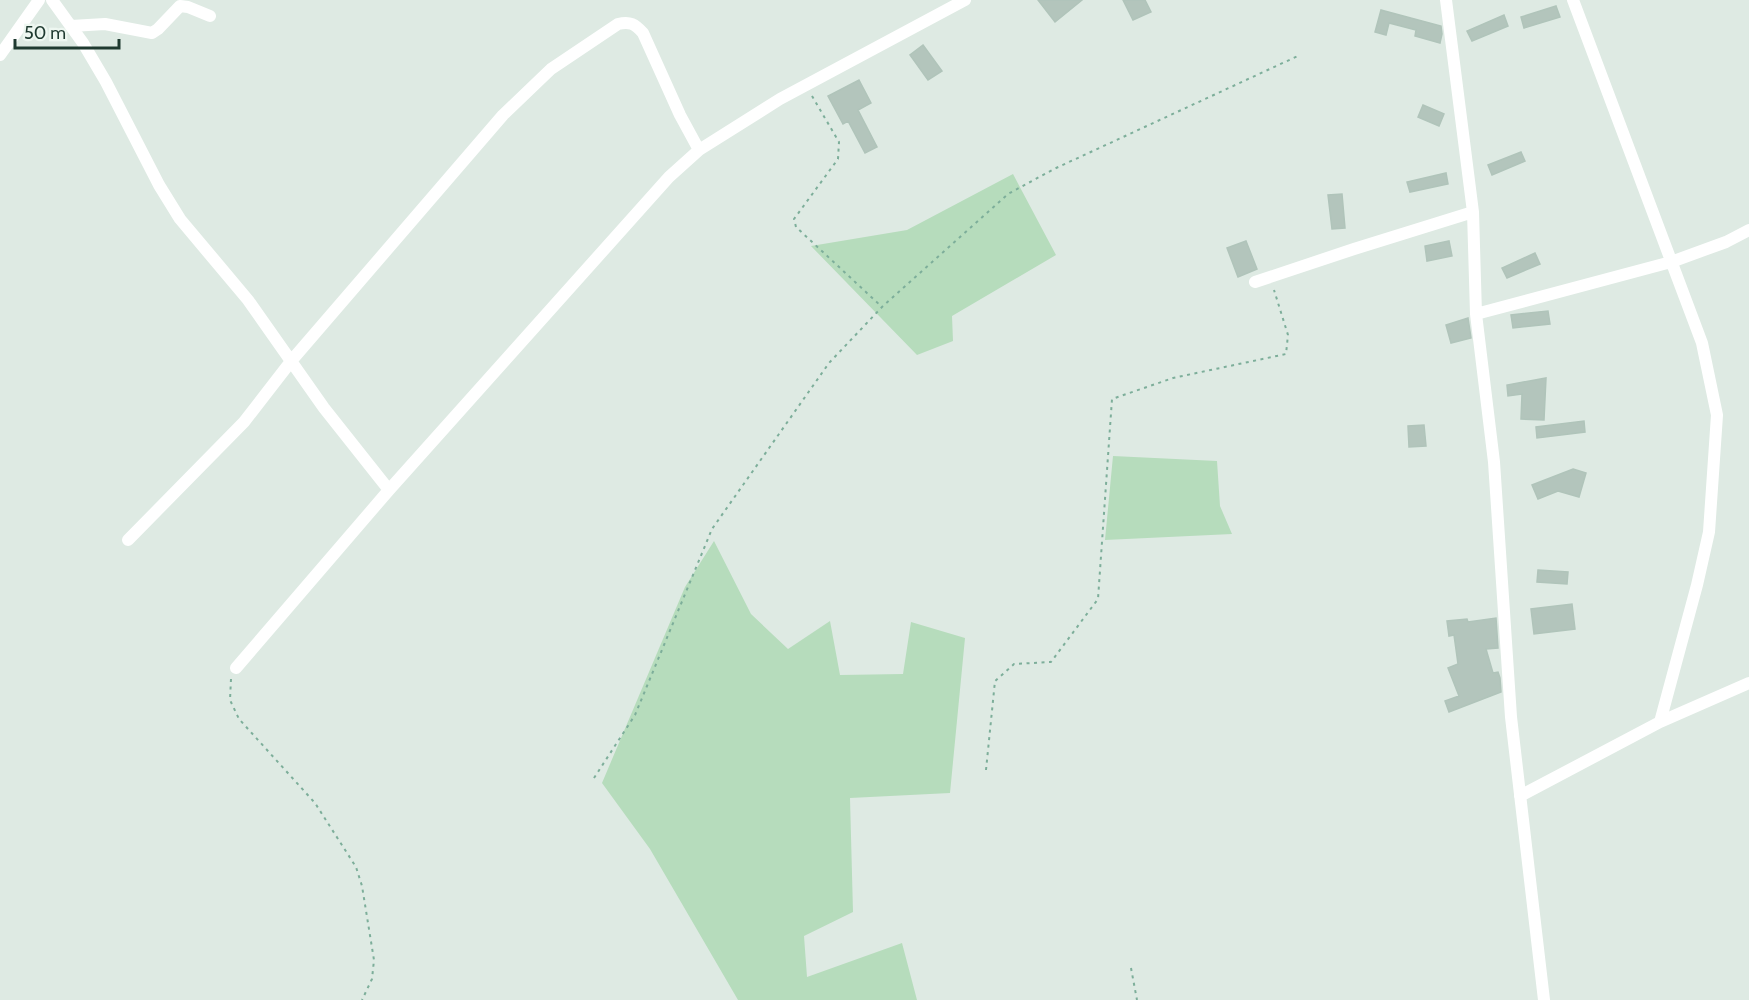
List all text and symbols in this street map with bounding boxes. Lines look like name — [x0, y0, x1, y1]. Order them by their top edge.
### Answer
scale bar — [15, 12, 118, 50]
text: 50 m — [24, 22, 66, 44]

